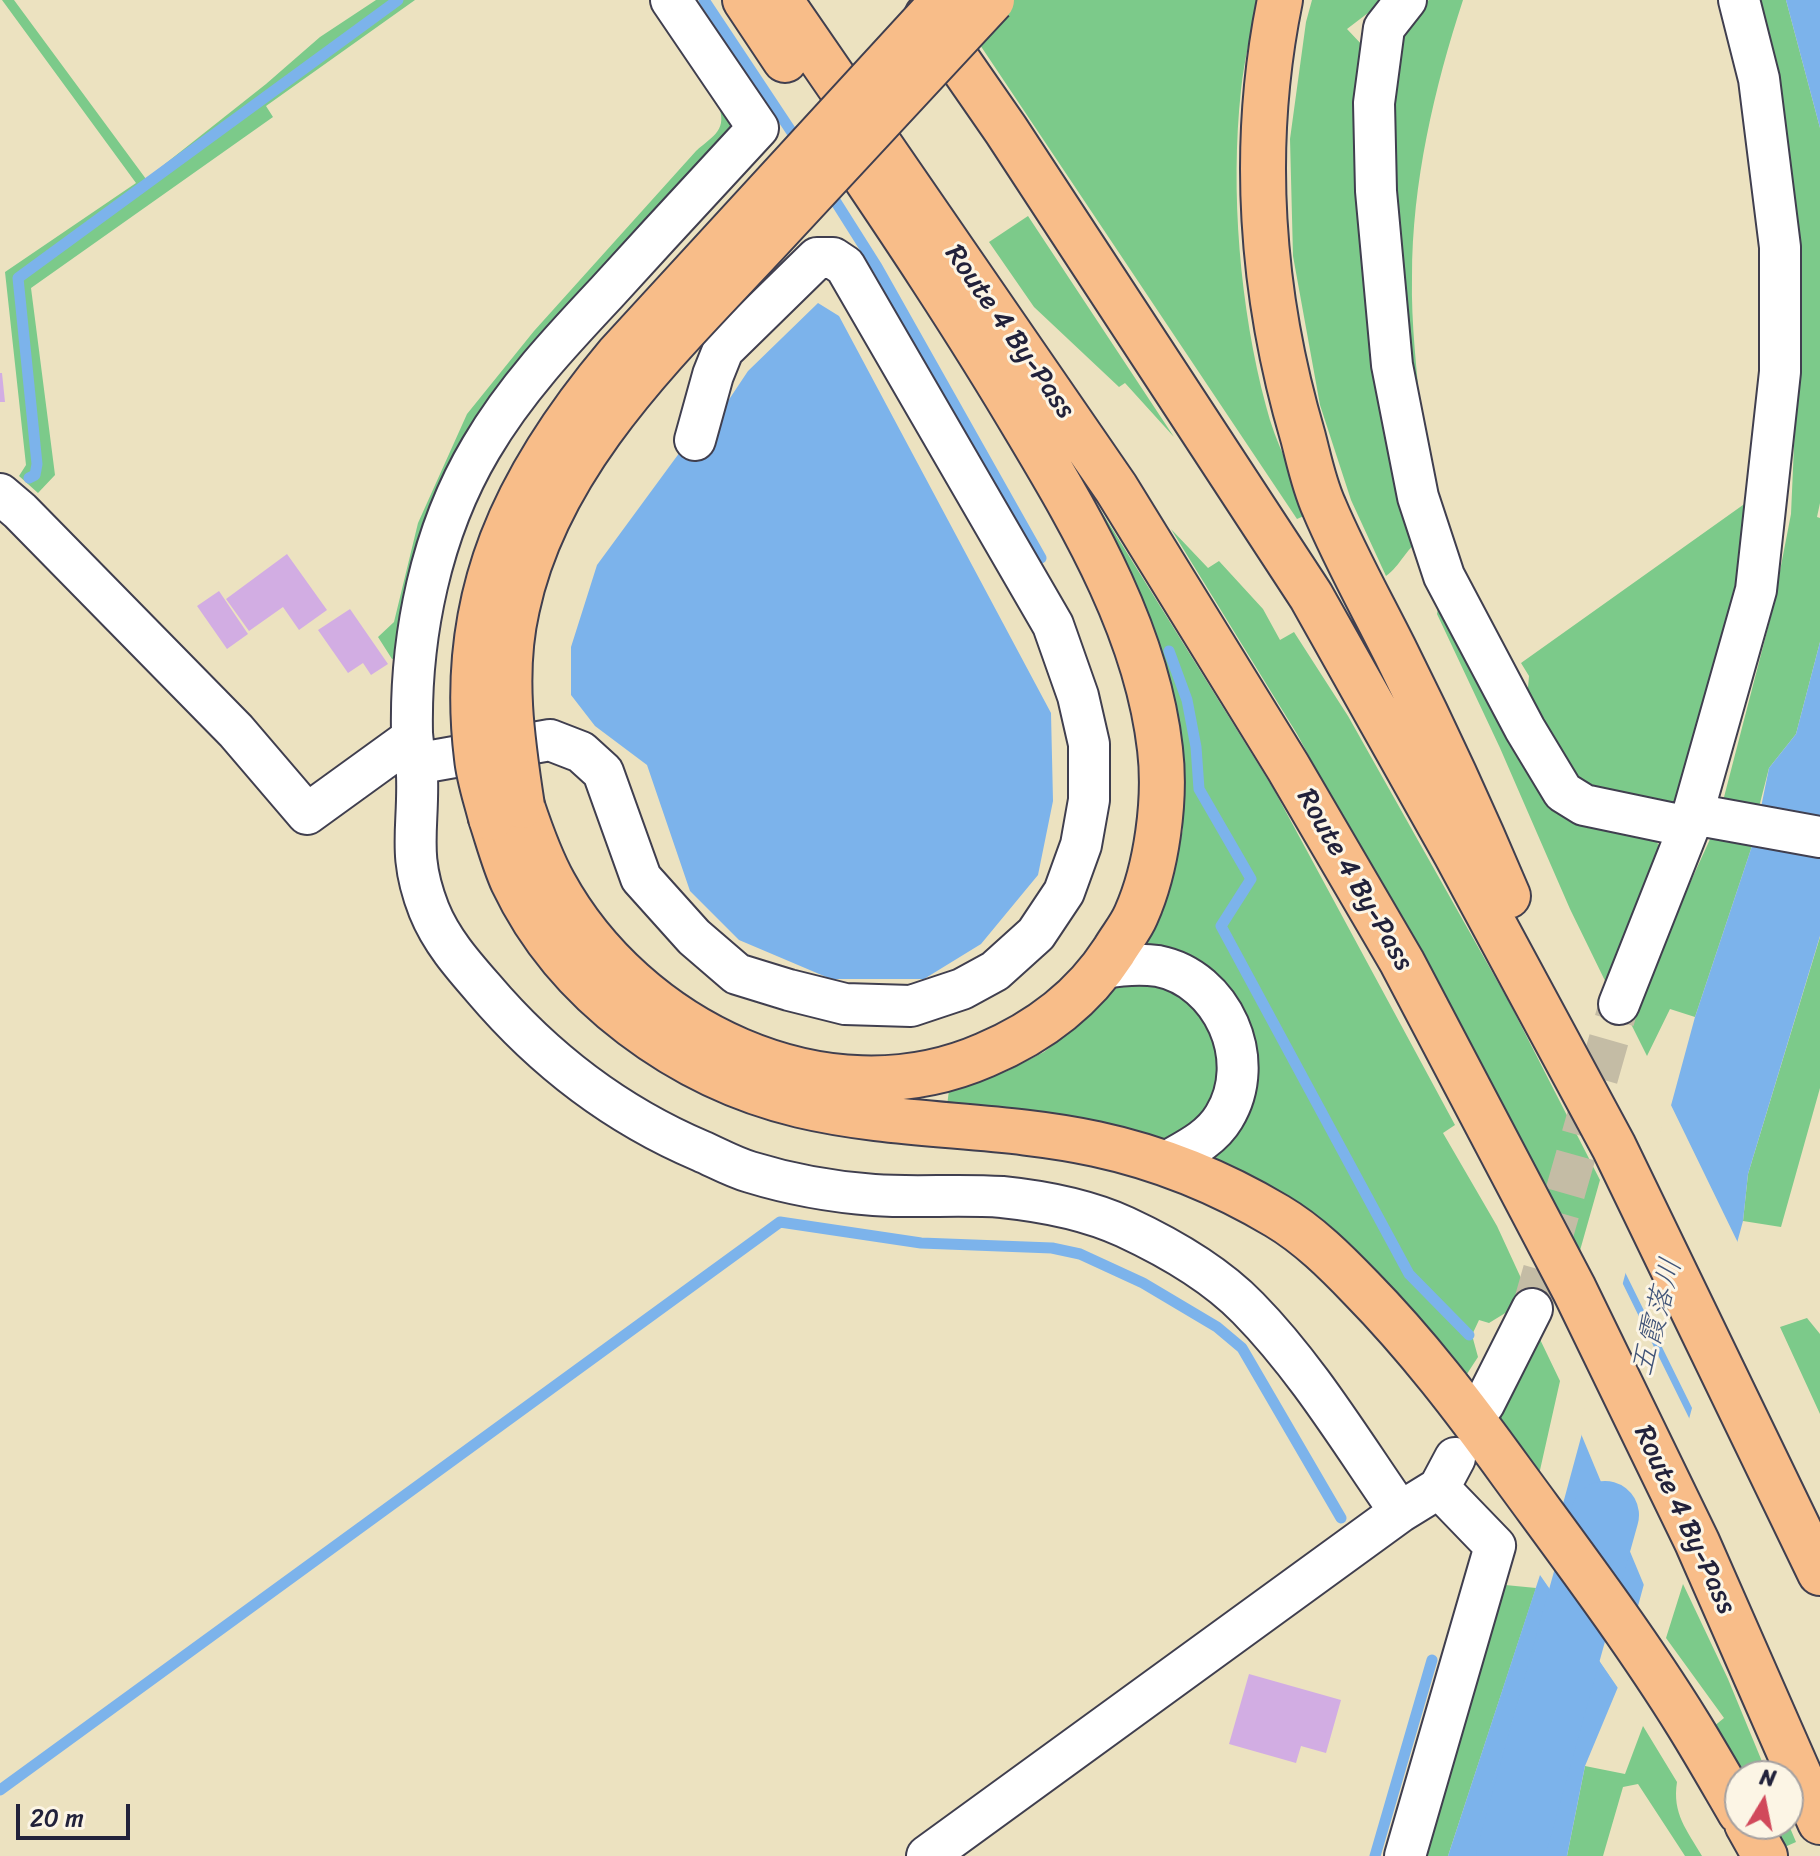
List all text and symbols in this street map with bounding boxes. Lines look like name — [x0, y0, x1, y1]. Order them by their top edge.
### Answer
street label: Route 4 By-Pass — [937, 239, 1081, 425]
street label: Route 4 By-Pass — [1288, 783, 1420, 977]
water label: 五霞落川 — [1625, 1254, 1691, 1380]
street label: Route 4 By-Pass — [1626, 1420, 1742, 1620]
text: N — [1757, 1757, 1779, 1798]
north arrow — [1724, 1760, 1804, 1840]
scale bar — [20, 1788, 134, 1838]
text: 20 m — [30, 1797, 84, 1839]

